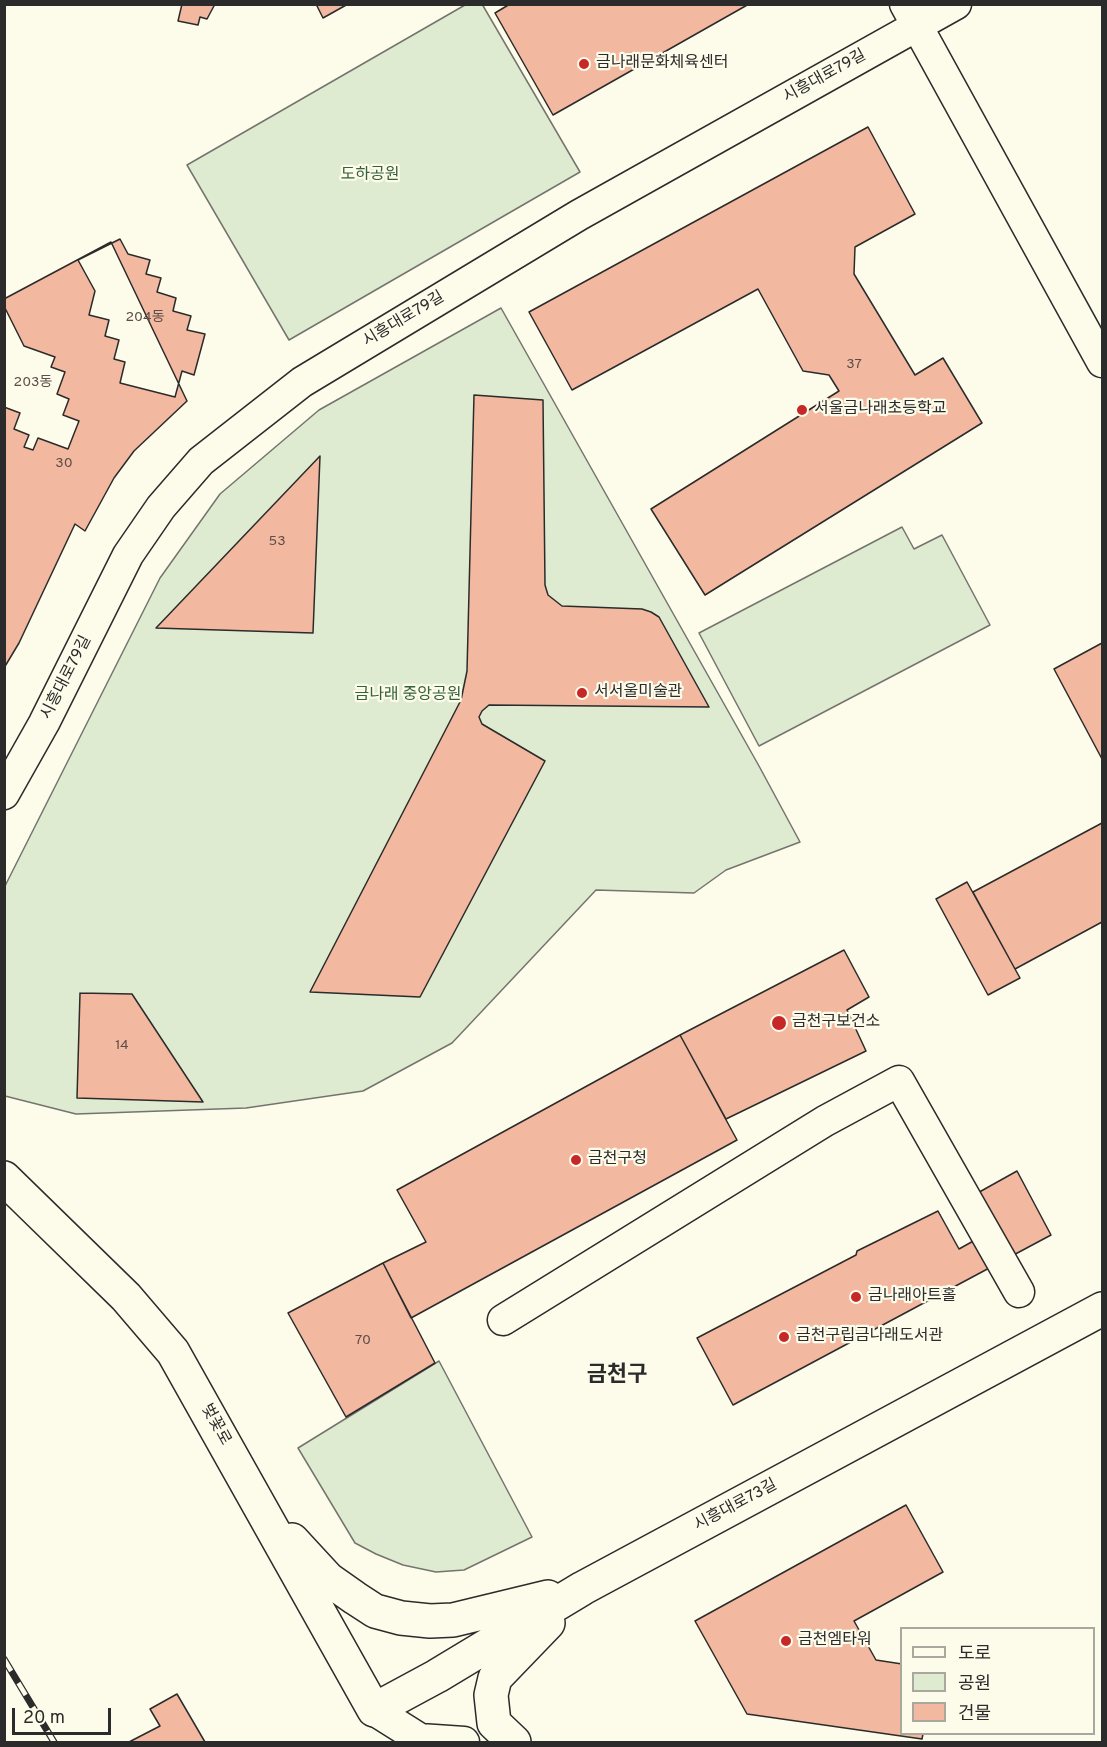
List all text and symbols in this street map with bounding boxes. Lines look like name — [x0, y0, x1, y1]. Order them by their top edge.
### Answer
street label: 시흥대로79길 — [780, 46, 870, 108]
place label: 금나래문화체육센터 — [596, 54, 728, 74]
marker: 금나래문화체육센터 — [577, 57, 591, 71]
park label: 도하공원 — [341, 166, 399, 186]
street label: 시흥대로79길 — [360, 288, 448, 352]
house number: 204동 — [125, 310, 165, 326]
house number: 37 — [846, 357, 862, 373]
house number: 203동 — [14, 375, 52, 391]
place label: 서울금나래초등학교 — [814, 400, 946, 420]
marker: 서울금나래초등학교 — [795, 403, 809, 417]
house number: 30 — [55, 456, 73, 472]
house number: 53 — [268, 534, 286, 550]
street label: 시흥대로79길 — [38, 633, 96, 723]
place label: 서서울미술관 — [594, 683, 682, 703]
park label: 금나래 중앙공원 — [355, 686, 461, 706]
marker: 서서울미술관 — [575, 686, 589, 700]
place label: 금천구보건소 — [792, 1013, 880, 1033]
marker: 금천구보건소 — [770, 1014, 788, 1032]
house number: 14 — [115, 1038, 129, 1054]
place label: 금천구청 — [588, 1150, 647, 1170]
marker: 금천구청 — [569, 1153, 583, 1167]
place label: 금나래아트홀 — [868, 1287, 956, 1307]
marker: 금나래아트홀 — [849, 1290, 863, 1304]
place label: 금천구립금나래도서관 — [796, 1327, 943, 1347]
marker: 금천구립금나래도서관 — [777, 1330, 791, 1344]
house number: 70 — [355, 1333, 371, 1349]
district label: 금천구 — [587, 1364, 647, 1390]
street label: 벚꽃로 — [196, 1401, 234, 1449]
street label: 시흥대로73길 — [691, 1476, 781, 1536]
legend — [900, 1627, 1095, 1735]
place label: 금천엠타워 — [798, 1631, 872, 1651]
marker: 금천엠타워 — [779, 1634, 793, 1648]
text: 도로 — [958, 1643, 991, 1666]
text: 공원 — [958, 1673, 991, 1696]
scale bar — [15, 1696, 114, 1734]
text: 건물 — [958, 1703, 991, 1726]
text: 20 m — [23, 1707, 65, 1730]

